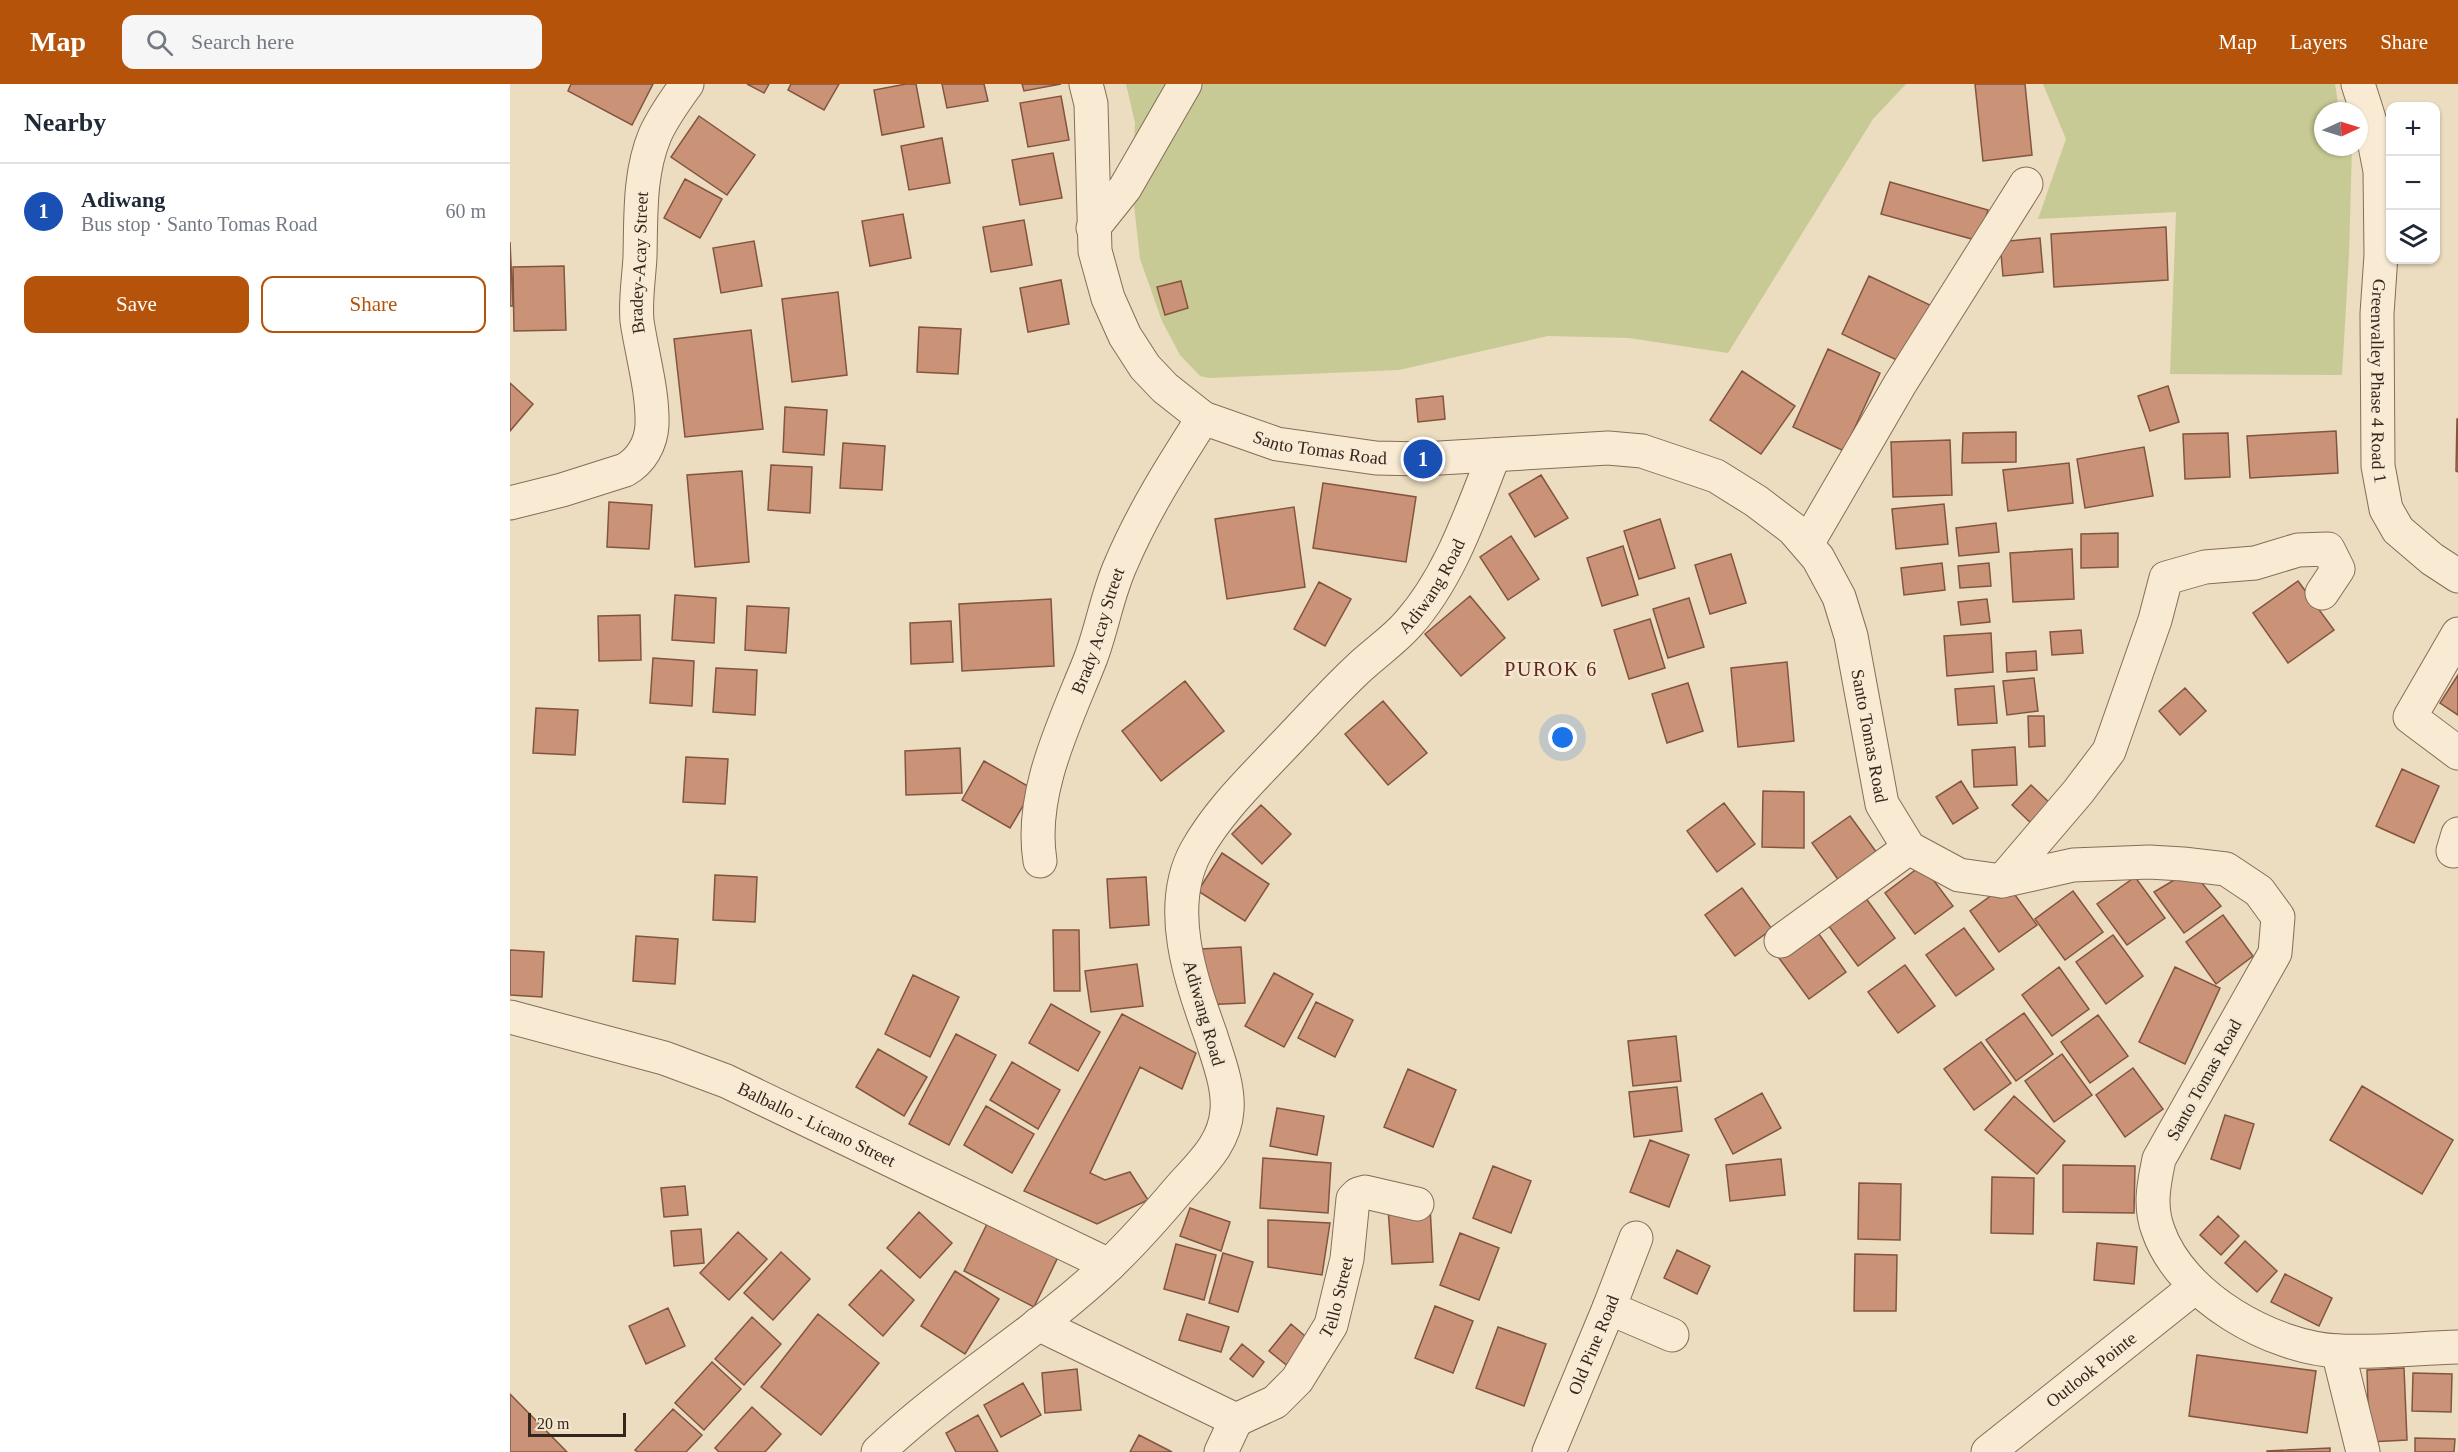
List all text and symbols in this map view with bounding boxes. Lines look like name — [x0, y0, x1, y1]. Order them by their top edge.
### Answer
search box — [122, 15, 542, 69]
text: Map — [30, 26, 86, 57]
icon: search — [143, 26, 176, 59]
text: Search here — [191, 29, 294, 54]
text: Map — [2219, 30, 2257, 54]
text: Layers — [2290, 30, 2347, 54]
text: Share — [2380, 30, 2428, 54]
north arrow — [2314, 102, 2368, 156]
map controls — [2386, 102, 2440, 264]
button: + — [2386, 102, 2440, 156]
text: Nearby — [24, 108, 106, 137]
button: − — [2386, 156, 2440, 210]
text: Adiwang — [81, 187, 165, 212]
street label: Bradey-Acay Street — [626, 191, 652, 335]
text: 1 — [39, 200, 49, 222]
text: 60 m — [445, 200, 486, 222]
button: layers — [2386, 210, 2440, 264]
text: Bus stop · Santo Tomas Road — [81, 213, 318, 235]
button: Save — [24, 276, 249, 333]
button: Share — [261, 276, 486, 333]
street label: Greenvalley Phase 4 Road 1 — [2367, 278, 2391, 485]
street label: Santo Tomas Road — [1251, 426, 1387, 468]
pin: 1 — [1404, 436, 1442, 482]
street label: Adiwang Road — [1394, 536, 1469, 638]
street label: Brady Acay Street — [1067, 565, 1128, 697]
district label: PUROK 6 — [1504, 658, 1598, 680]
street label: Santo Tomas Road — [1847, 668, 1892, 804]
your location — [1548, 723, 1577, 752]
street label: Adiwang Road — [1179, 958, 1229, 1068]
street label: Santo Tomas Road — [2162, 1016, 2246, 1144]
street label: Balballo - Licano Street — [734, 1078, 899, 1171]
street label: Tello Street — [1315, 1255, 1357, 1342]
street label: Old Pine Road — [1564, 1292, 1623, 1398]
street label: Outlook Pointe — [2042, 1328, 2140, 1412]
scale bar — [528, 1410, 626, 1438]
text: 20 m — [537, 1415, 569, 1432]

